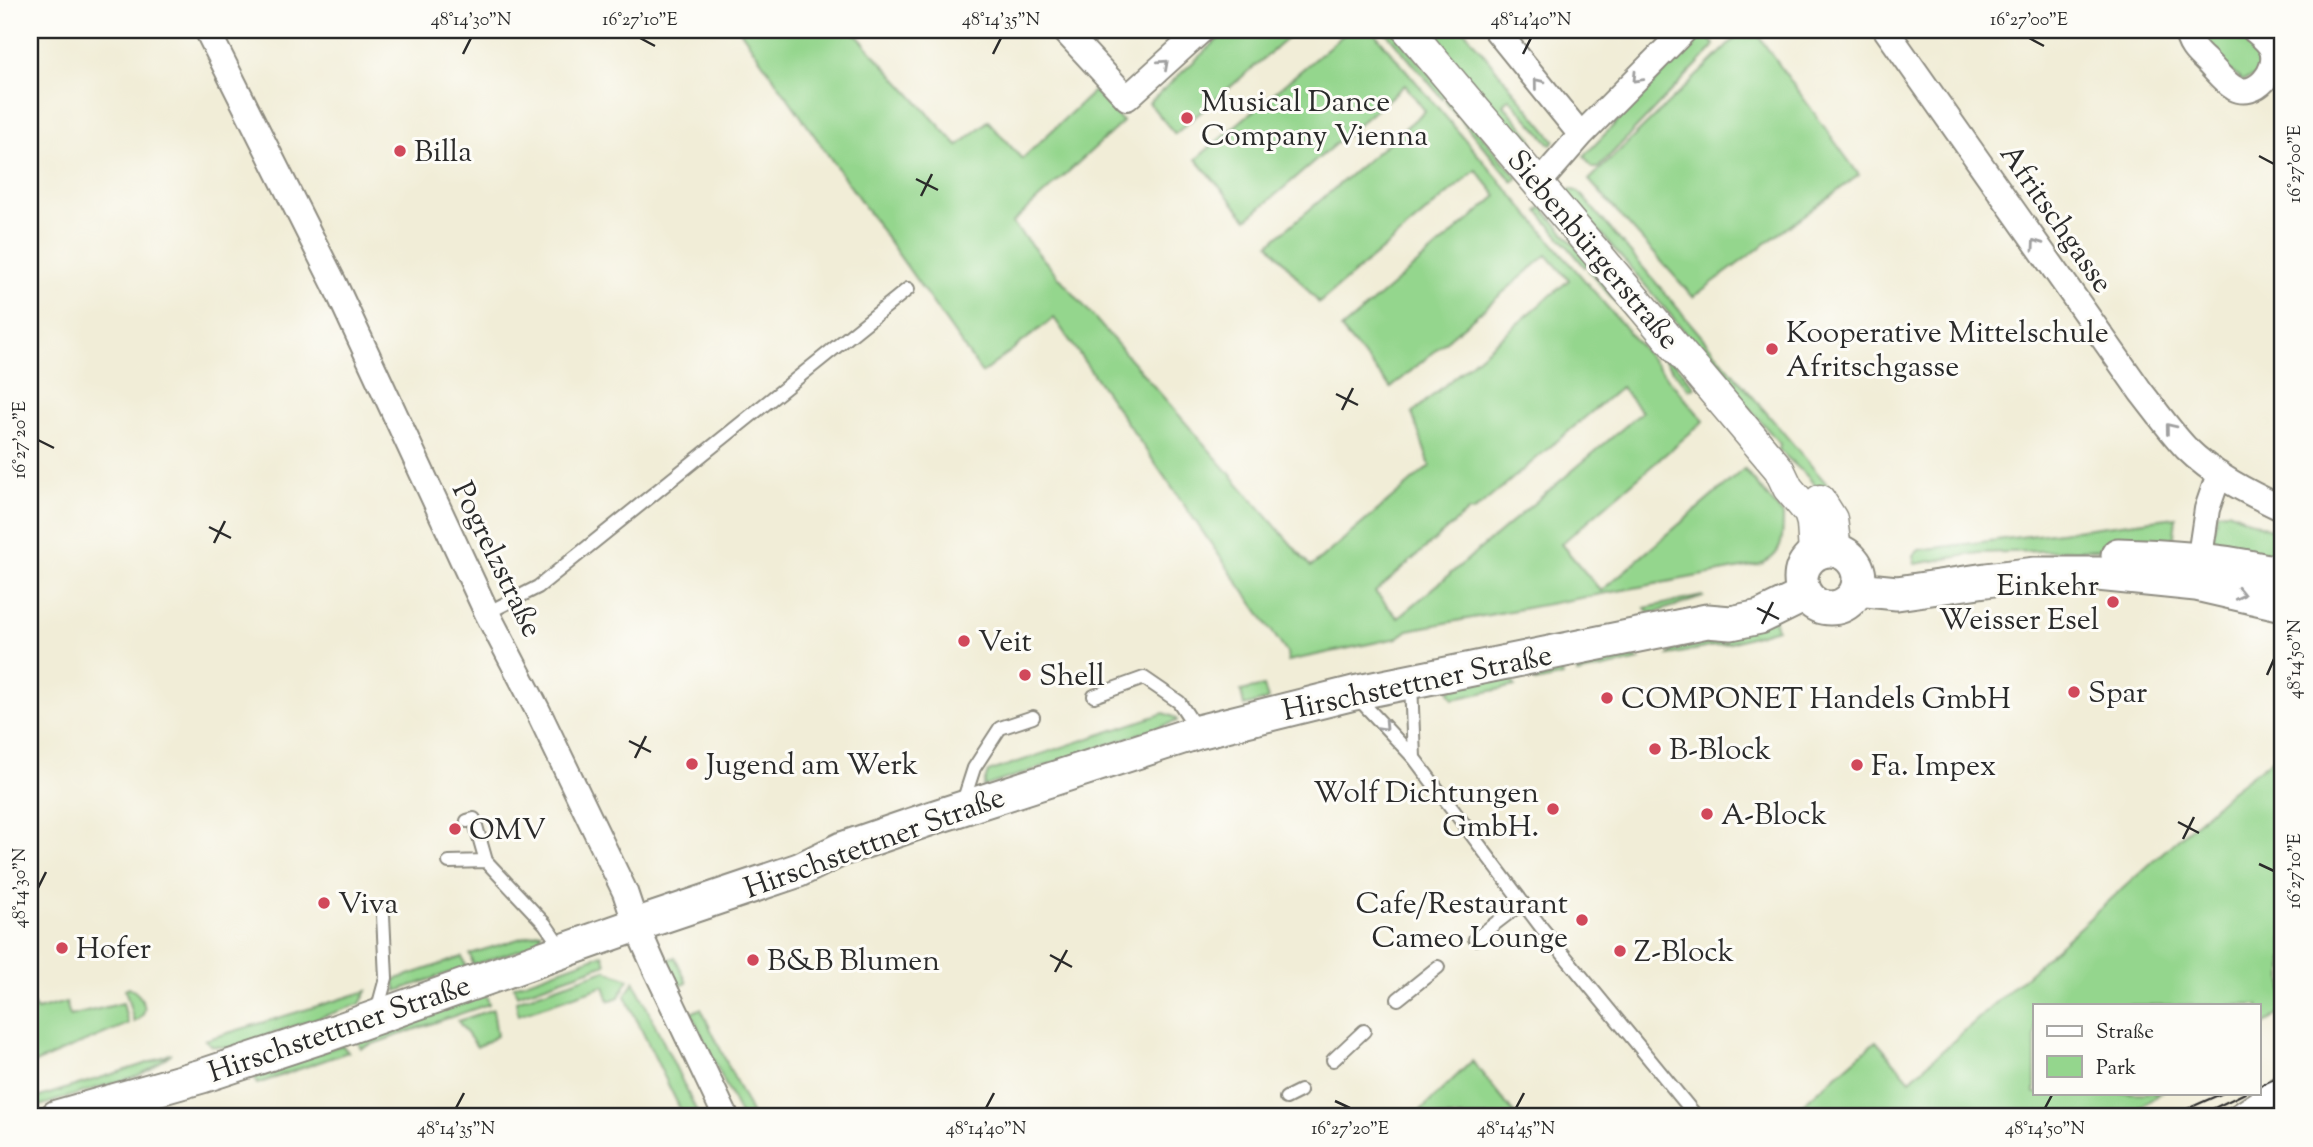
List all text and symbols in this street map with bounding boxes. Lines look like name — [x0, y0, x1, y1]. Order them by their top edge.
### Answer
text: 48°14'30"N — [431, 8, 511, 34]
text: 16°27'10"E — [602, 8, 678, 34]
text: 48°14'35"N — [962, 8, 1040, 34]
text: 48°14'40"N — [1491, 8, 1571, 34]
text: 16°27'00"E — [1990, 8, 2068, 34]
one-way arrow — [1156, 60, 1169, 72]
one-way arrow — [1632, 70, 1645, 83]
one-way arrow — [1534, 78, 1547, 90]
place label: Musical Dance Company Vienna — [1201, 82, 1428, 159]
marker: Musical Dance Company Vienna — [1179, 110, 1195, 126]
text: 16°27'00"E — [2283, 125, 2309, 203]
place label: Billa — [414, 132, 472, 175]
street label: Afritschgasse — [1988, 136, 2122, 303]
street label: Siebenbürgerstraße — [1495, 141, 1689, 360]
marker: Billa — [392, 143, 408, 159]
one-way arrow — [2032, 239, 2044, 252]
place label: Kooperative Mittelschule Afritschgasse — [1786, 313, 2109, 390]
marker: Kooperative Mittelschule Afritschgasse — [1764, 341, 1780, 357]
text: 16°27'20"E — [8, 401, 34, 479]
one-way arrow — [2166, 423, 2178, 436]
street label: Pogrelzstraße — [440, 475, 552, 645]
place label: Einkehr Weisser Esel — [1939, 566, 2099, 643]
one-way arrow — [2234, 586, 2246, 600]
marker: Einkehr Weisser Esel — [2105, 594, 2121, 610]
text: 48°14'50"N — [2283, 619, 2309, 699]
place label: Veit — [978, 622, 1032, 665]
marker: Veit — [956, 633, 972, 649]
street label: Hirschstettner Straße — [1279, 635, 1556, 734]
place label: Shell — [1039, 656, 1105, 699]
marker: Shell — [1017, 667, 1033, 683]
place label: Spar — [2088, 673, 2147, 716]
place label: COMPONET Handels GmbH — [1621, 679, 2011, 722]
marker: Spar — [2066, 684, 2082, 700]
marker: COMPONET Handels GmbH — [1599, 690, 1615, 706]
one-way arrow — [1375, 718, 1388, 731]
place label: B-Block — [1669, 730, 1771, 773]
marker: B-Block — [1647, 741, 1663, 757]
place label: Jugend am Werk — [704, 745, 918, 788]
place label: Fa. Impex — [1871, 746, 1996, 789]
marker: Jugend am Werk — [684, 756, 700, 772]
marker: Fa. Impex — [1849, 757, 1865, 773]
place label: Wolf Dichtungen GmbH. — [1313, 773, 1539, 850]
street label: Hirschstettner Straße — [738, 777, 1011, 912]
place label: A-Block — [1721, 795, 1827, 838]
marker: Wolf Dichtungen GmbH. — [1545, 801, 1561, 817]
marker: A-Block — [1699, 806, 1715, 822]
place label: OMV — [469, 810, 546, 853]
marker: OMV — [447, 821, 463, 837]
text: 16°27'10"E — [2283, 833, 2309, 909]
text: 48°14'30"N — [8, 848, 34, 928]
place label: Viva — [338, 884, 398, 927]
place label: Cafe/Restaurant Cameo Lounge — [1356, 884, 1568, 961]
marker: Viva — [316, 895, 332, 911]
marker: Cafe/Restaurant Cameo Lounge — [1574, 912, 1590, 928]
place label: Hofer — [76, 929, 151, 972]
place label: Z-Block — [1634, 932, 1734, 975]
marker: Hofer — [54, 940, 70, 956]
place label: B&B Blumen — [767, 941, 940, 984]
marker: Z-Block — [1612, 943, 1628, 959]
marker: B&B Blumen — [745, 952, 761, 968]
street label: Hirschstettner Straße — [203, 965, 477, 1095]
legend — [2033, 1004, 2260, 1094]
text: Straße — [2096, 1018, 2154, 1048]
text: Park — [2096, 1054, 2137, 1084]
text: 48°14'35"N — [417, 1117, 495, 1143]
text: 48°14'40"N — [946, 1117, 1026, 1143]
text: 16°27'20"E — [1311, 1117, 1389, 1143]
text: 48°14'45"N — [1477, 1117, 1555, 1143]
text: 48°14'50"N — [2005, 1117, 2085, 1143]

